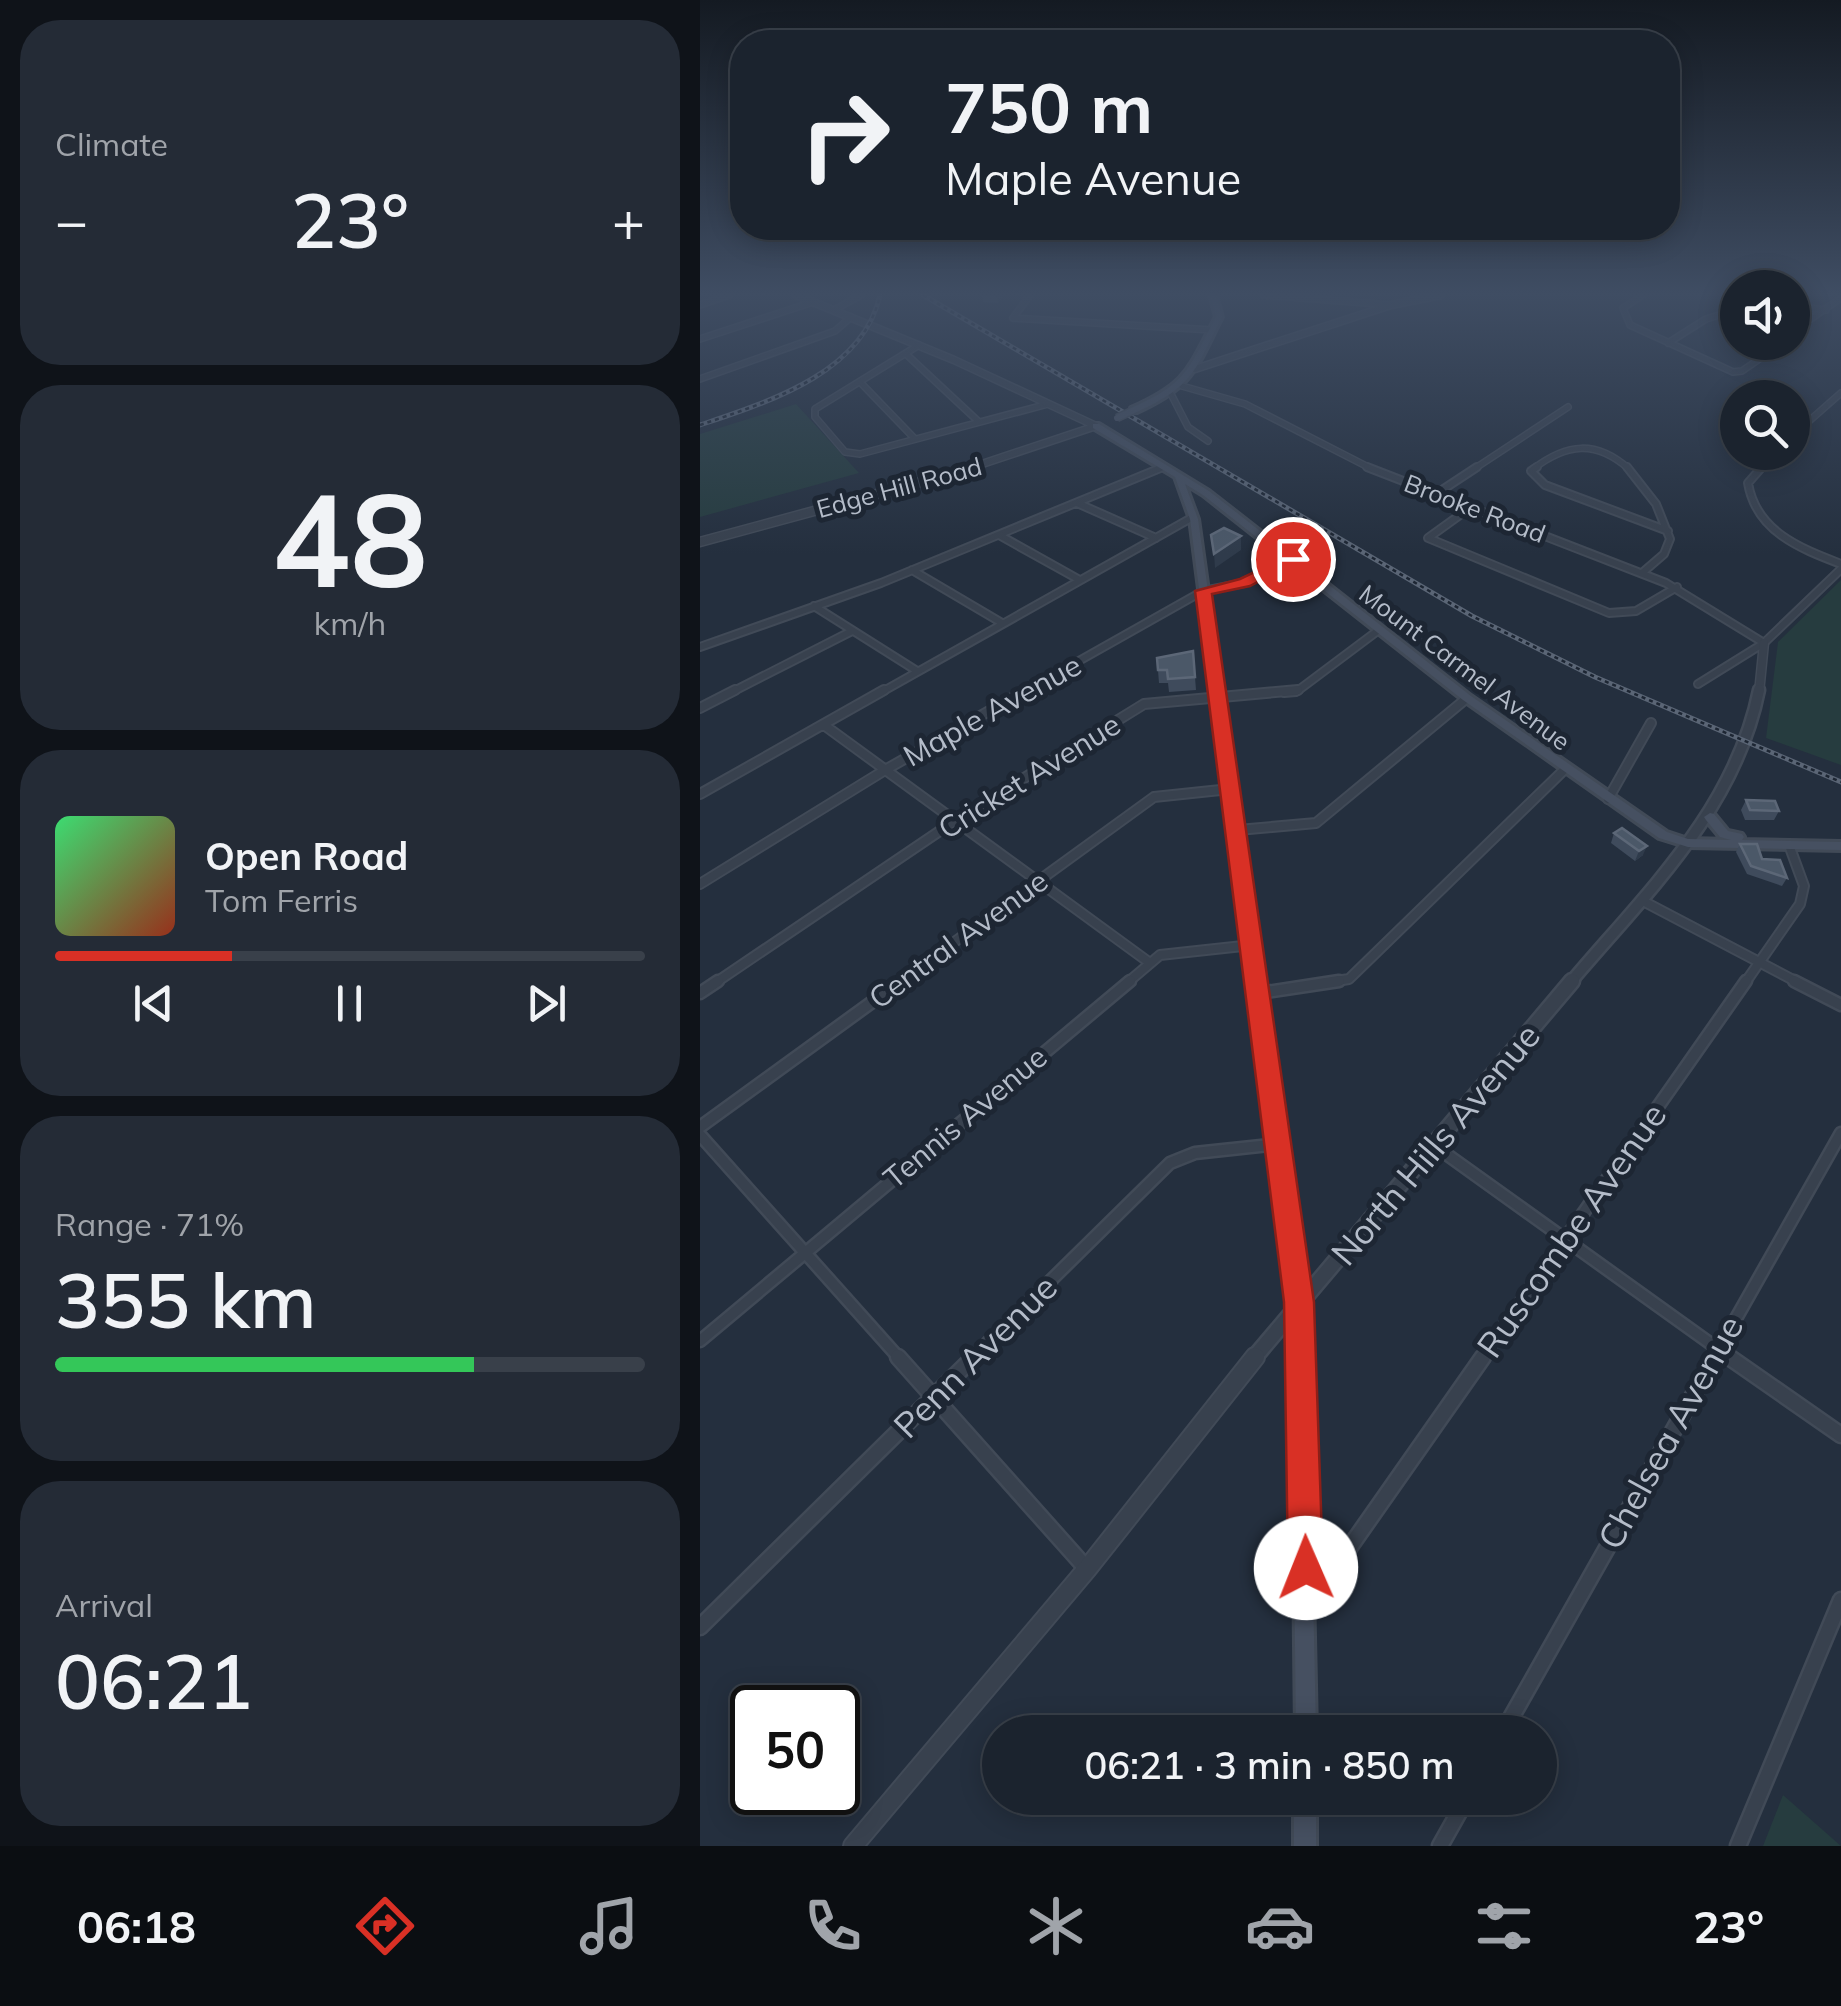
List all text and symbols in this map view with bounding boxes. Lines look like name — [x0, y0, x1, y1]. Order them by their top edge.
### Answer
text: 750 m — [945, 63, 1153, 151]
icon: right — [780, 70, 910, 200]
text: Climate — [55, 124, 168, 164]
text: Maple Avenue — [945, 150, 1241, 206]
text: 23° — [291, 173, 409, 267]
text: − — [55, 186, 88, 255]
text: + — [612, 186, 645, 255]
map controls — [1720, 270, 1810, 470]
button: sound — [1720, 270, 1810, 360]
button: search — [1720, 380, 1810, 470]
street label: Edge Hill Road — [813, 450, 985, 524]
text: 48 — [272, 456, 428, 620]
street label: Brooke Road — [1400, 467, 1550, 549]
pin — [1251, 517, 1336, 602]
icon: arrive — [1266, 532, 1321, 587]
street label: Mount Carmel Avenue — [1353, 578, 1577, 756]
text: km/h — [314, 603, 386, 643]
street label: Maple Avenue — [896, 645, 1088, 775]
street label: Cricket Avenue — [931, 705, 1127, 847]
text: Open Road — [205, 832, 408, 880]
street label: Central Avenue — [861, 861, 1055, 1017]
text: Tom Ferris — [205, 880, 358, 920]
icon: previous — [126, 976, 181, 1031]
icon: pause — [322, 976, 377, 1031]
icon: next — [519, 976, 574, 1031]
street label: North Hills Avenue — [1321, 1014, 1549, 1274]
street label: Tennis Avenue — [876, 1038, 1054, 1196]
street label: Ruscombe Avenue — [1467, 1094, 1675, 1366]
text: Range · 71% — [55, 1204, 244, 1244]
text: 355 km — [55, 1253, 317, 1347]
street label: Penn Avenue — [884, 1265, 1066, 1447]
street label: Chelsea Avenue — [1588, 1308, 1752, 1556]
position arrow — [1254, 1516, 1358, 1620]
text: Arrival — [55, 1585, 153, 1625]
text: 06:21 — [55, 1634, 253, 1728]
speed limit sign: 50 — [730, 1685, 860, 1815]
text: 06:21 · 3 min · 850 m — [1084, 1741, 1455, 1789]
icon: directions — [350, 1891, 420, 1961]
icon: music — [574, 1891, 644, 1961]
icon: phone — [798, 1891, 868, 1961]
icon: climate — [1021, 1891, 1091, 1961]
icon: car — [1245, 1891, 1315, 1961]
icon: filters — [1469, 1891, 1539, 1961]
text: 06:18 — [77, 1898, 196, 1954]
text: 23° — [1693, 1898, 1764, 1954]

